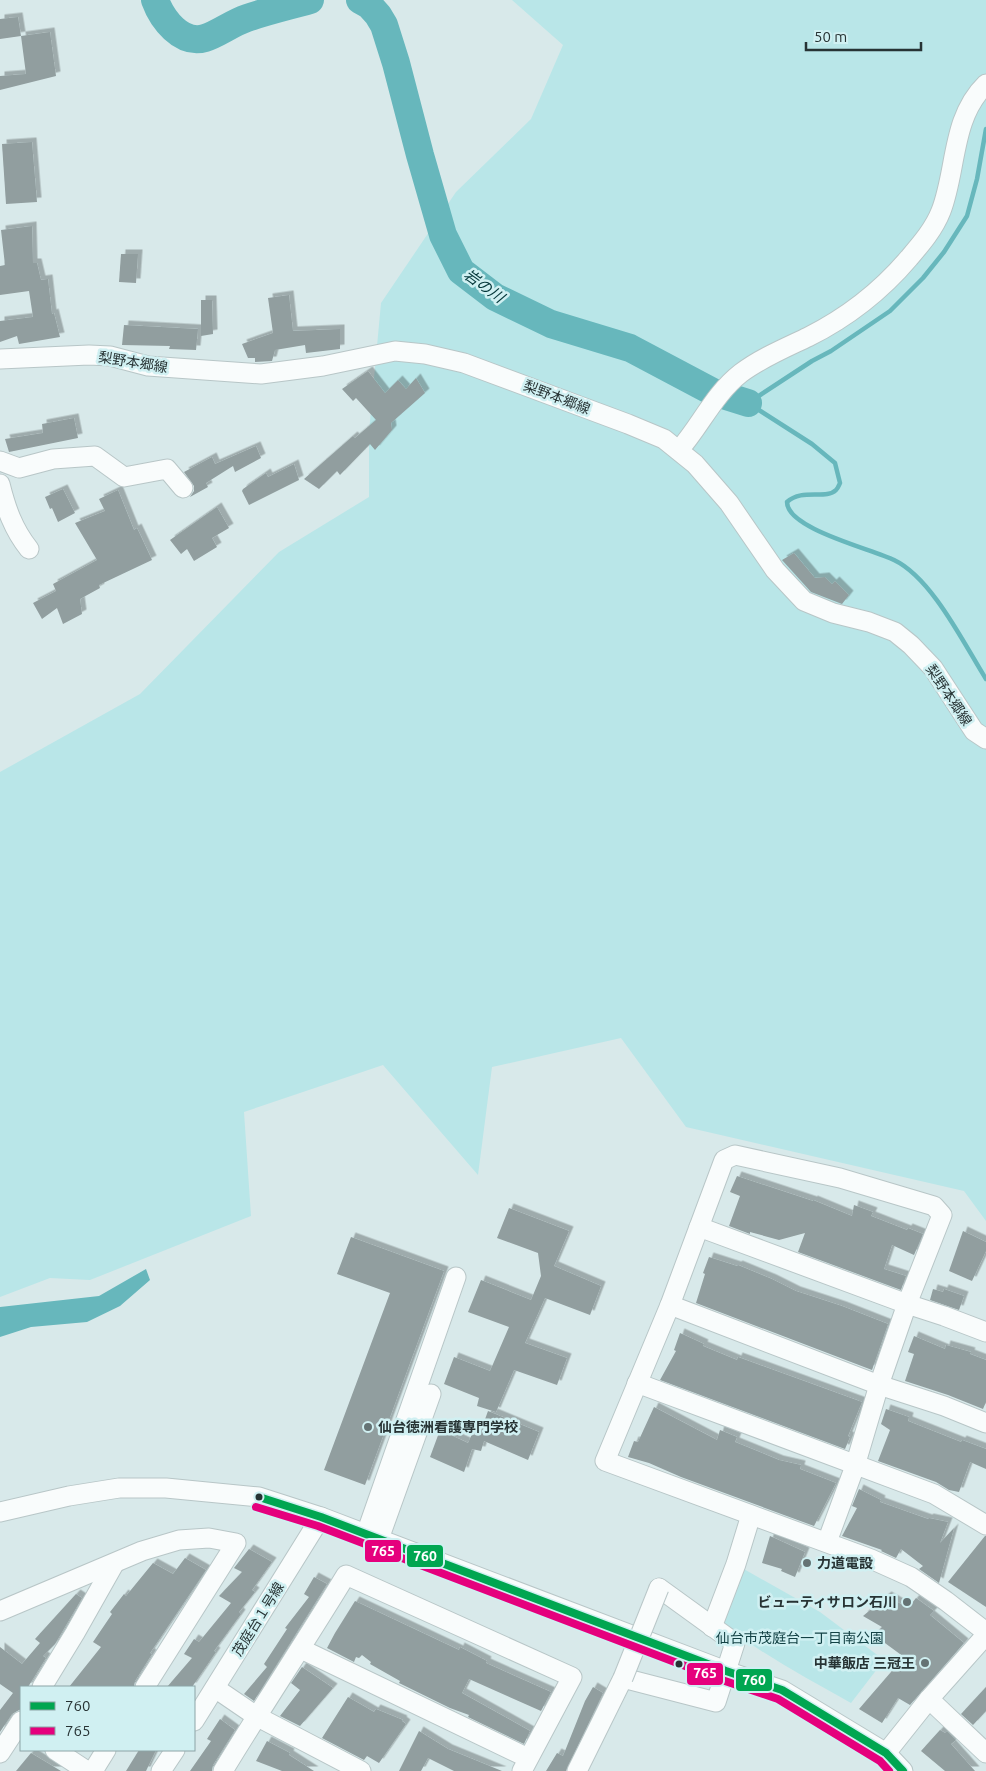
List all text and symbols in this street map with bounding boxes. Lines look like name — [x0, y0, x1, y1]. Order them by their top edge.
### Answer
scale bar — [806, 20, 921, 52]
text: 50 m — [814, 28, 847, 45]
water label: 岩の川 — [461, 265, 509, 307]
street label: 梨野本郷線 — [97, 349, 169, 375]
street label: 梨野本郷線 — [521, 377, 593, 417]
street label: 梨野本郷線 — [923, 662, 975, 728]
place label: 仙台徳洲看護専門学校 — [378, 1419, 518, 1435]
marker: 仙台徳洲看護専門学校 — [362, 1421, 374, 1433]
unlabelled marker — [254, 1492, 264, 1502]
line badge: 765 — [364, 1539, 402, 1563]
text: 765 — [371, 1543, 395, 1559]
line badge: 760 — [406, 1544, 444, 1568]
text: 760 — [413, 1548, 437, 1564]
place label: 力道電設 — [817, 1555, 873, 1571]
marker: 力道電設 — [801, 1557, 813, 1569]
street label: 茂庭台１号線 — [229, 1579, 287, 1659]
place label: ビューティサロン石川 — [758, 1594, 897, 1610]
marker: ビューティサロン石川 — [901, 1596, 913, 1608]
park label: 仙台市茂庭台一丁目南公園 — [716, 1630, 884, 1646]
place label: 中華飯店 三冠王 — [814, 1655, 915, 1671]
marker: 中華飯店 三冠王 — [919, 1657, 931, 1669]
unlabelled marker — [674, 1659, 684, 1669]
line badge: 765 — [686, 1662, 724, 1686]
text: 765 — [693, 1665, 717, 1681]
line badge: 760 — [735, 1668, 773, 1692]
text: 760 — [742, 1672, 766, 1688]
legend — [20, 1686, 195, 1751]
text: 760 — [65, 1697, 90, 1714]
text: 765 — [65, 1722, 90, 1739]

